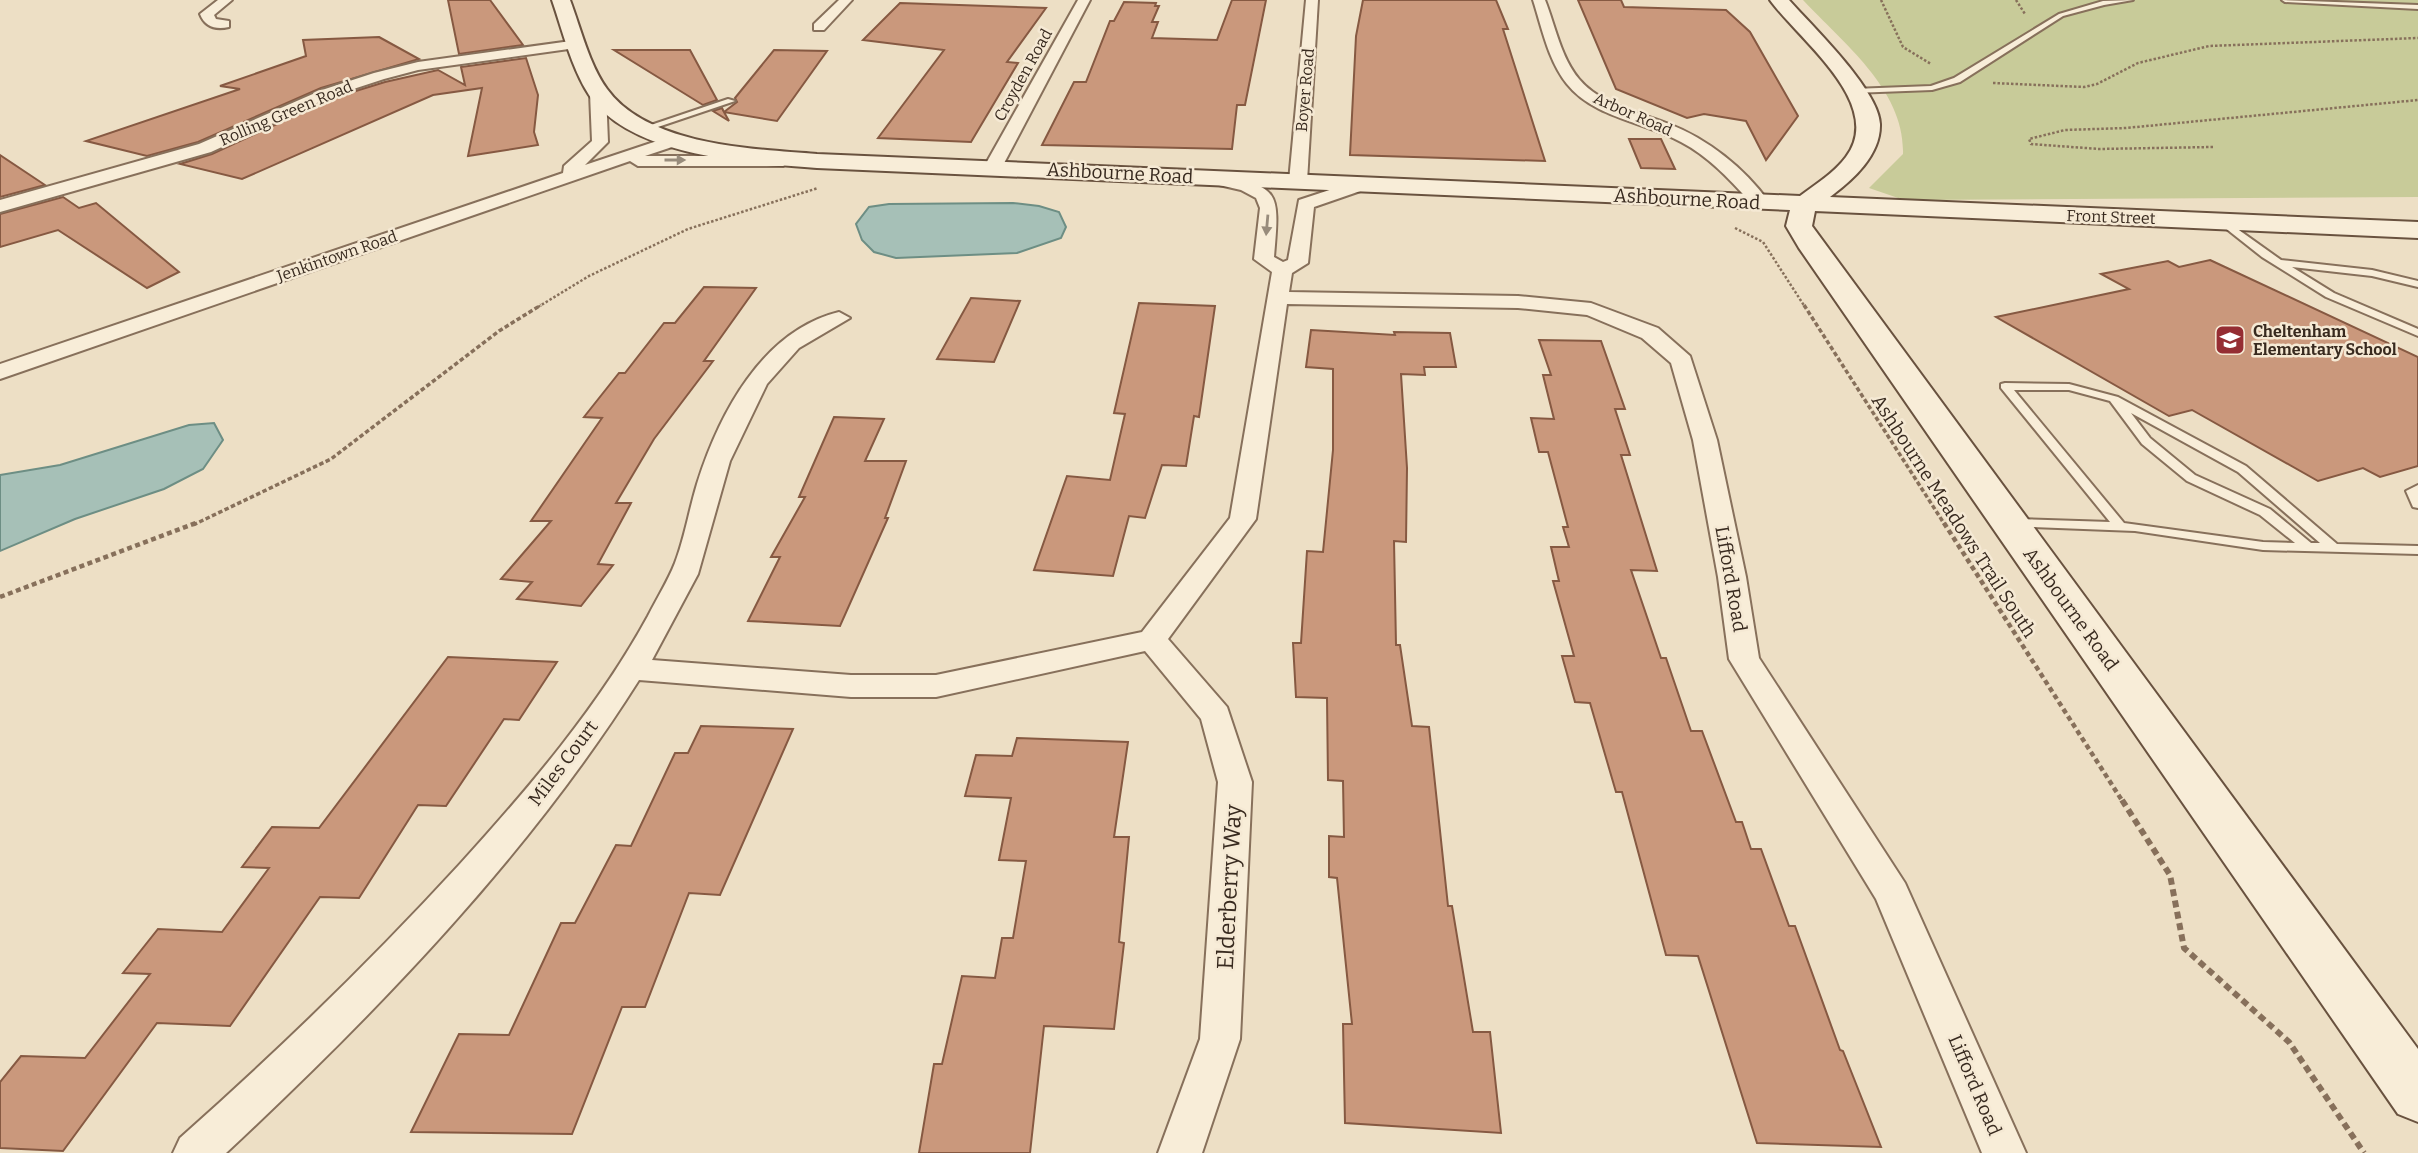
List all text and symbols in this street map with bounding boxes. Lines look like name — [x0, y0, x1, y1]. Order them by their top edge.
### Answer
street label: Croyden Road — [990, 25, 1056, 125]
street label: Boyer Road — [1292, 47, 1318, 133]
street label: Rolling Green Road — [217, 76, 356, 150]
street label: Arbor Road — [1591, 88, 1676, 140]
one-way arrow — [665, 154, 687, 166]
street label: Ashbourne Road — [1046, 158, 1194, 188]
street label: Ashbourne Road — [1613, 184, 1761, 214]
street label: Front Street — [2066, 206, 2156, 228]
one-way arrow — [1261, 215, 1272, 237]
street label: Jenkintown Road — [273, 226, 400, 286]
place label: Cheltenham Elementary School — [2253, 322, 2397, 359]
school or university icon: Cheltenham Elementary School — [2213, 323, 2247, 357]
street label: Ashbourne Meadows Trail South — [1867, 390, 2041, 642]
street label: Lifford Road — [1710, 524, 1752, 634]
street label: Ashbourne Road — [2019, 543, 2123, 675]
street label: Miles Court — [523, 716, 603, 810]
street label: Elderberry Way — [1211, 803, 1247, 970]
street label: Lifford Road — [1943, 1031, 2007, 1139]

